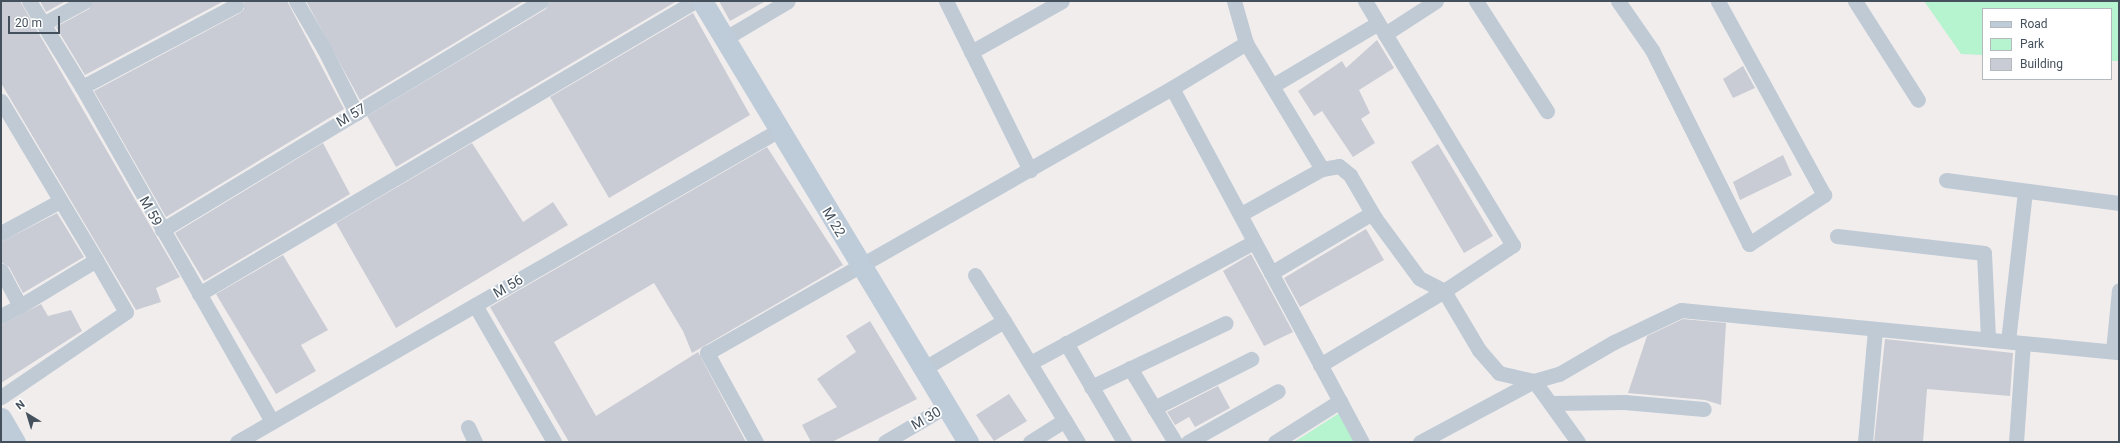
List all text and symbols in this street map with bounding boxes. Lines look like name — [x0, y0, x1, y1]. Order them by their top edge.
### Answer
scale bar — [10, 8, 62, 34]
legend — [1982, 8, 2112, 80]
text: 20 m — [15, 16, 42, 30]
text: Road — [2020, 17, 2048, 31]
text: Park — [2020, 37, 2044, 51]
text: Building — [2020, 57, 2063, 71]
street label: M 57 — [333, 100, 369, 130]
street label: M 59 — [136, 193, 166, 229]
street label: M 22 — [819, 204, 849, 240]
street label: M 56 — [490, 271, 526, 301]
north arrow — [8, 395, 48, 435]
text: N — [13, 398, 27, 413]
street label: M 30 — [908, 403, 944, 433]

